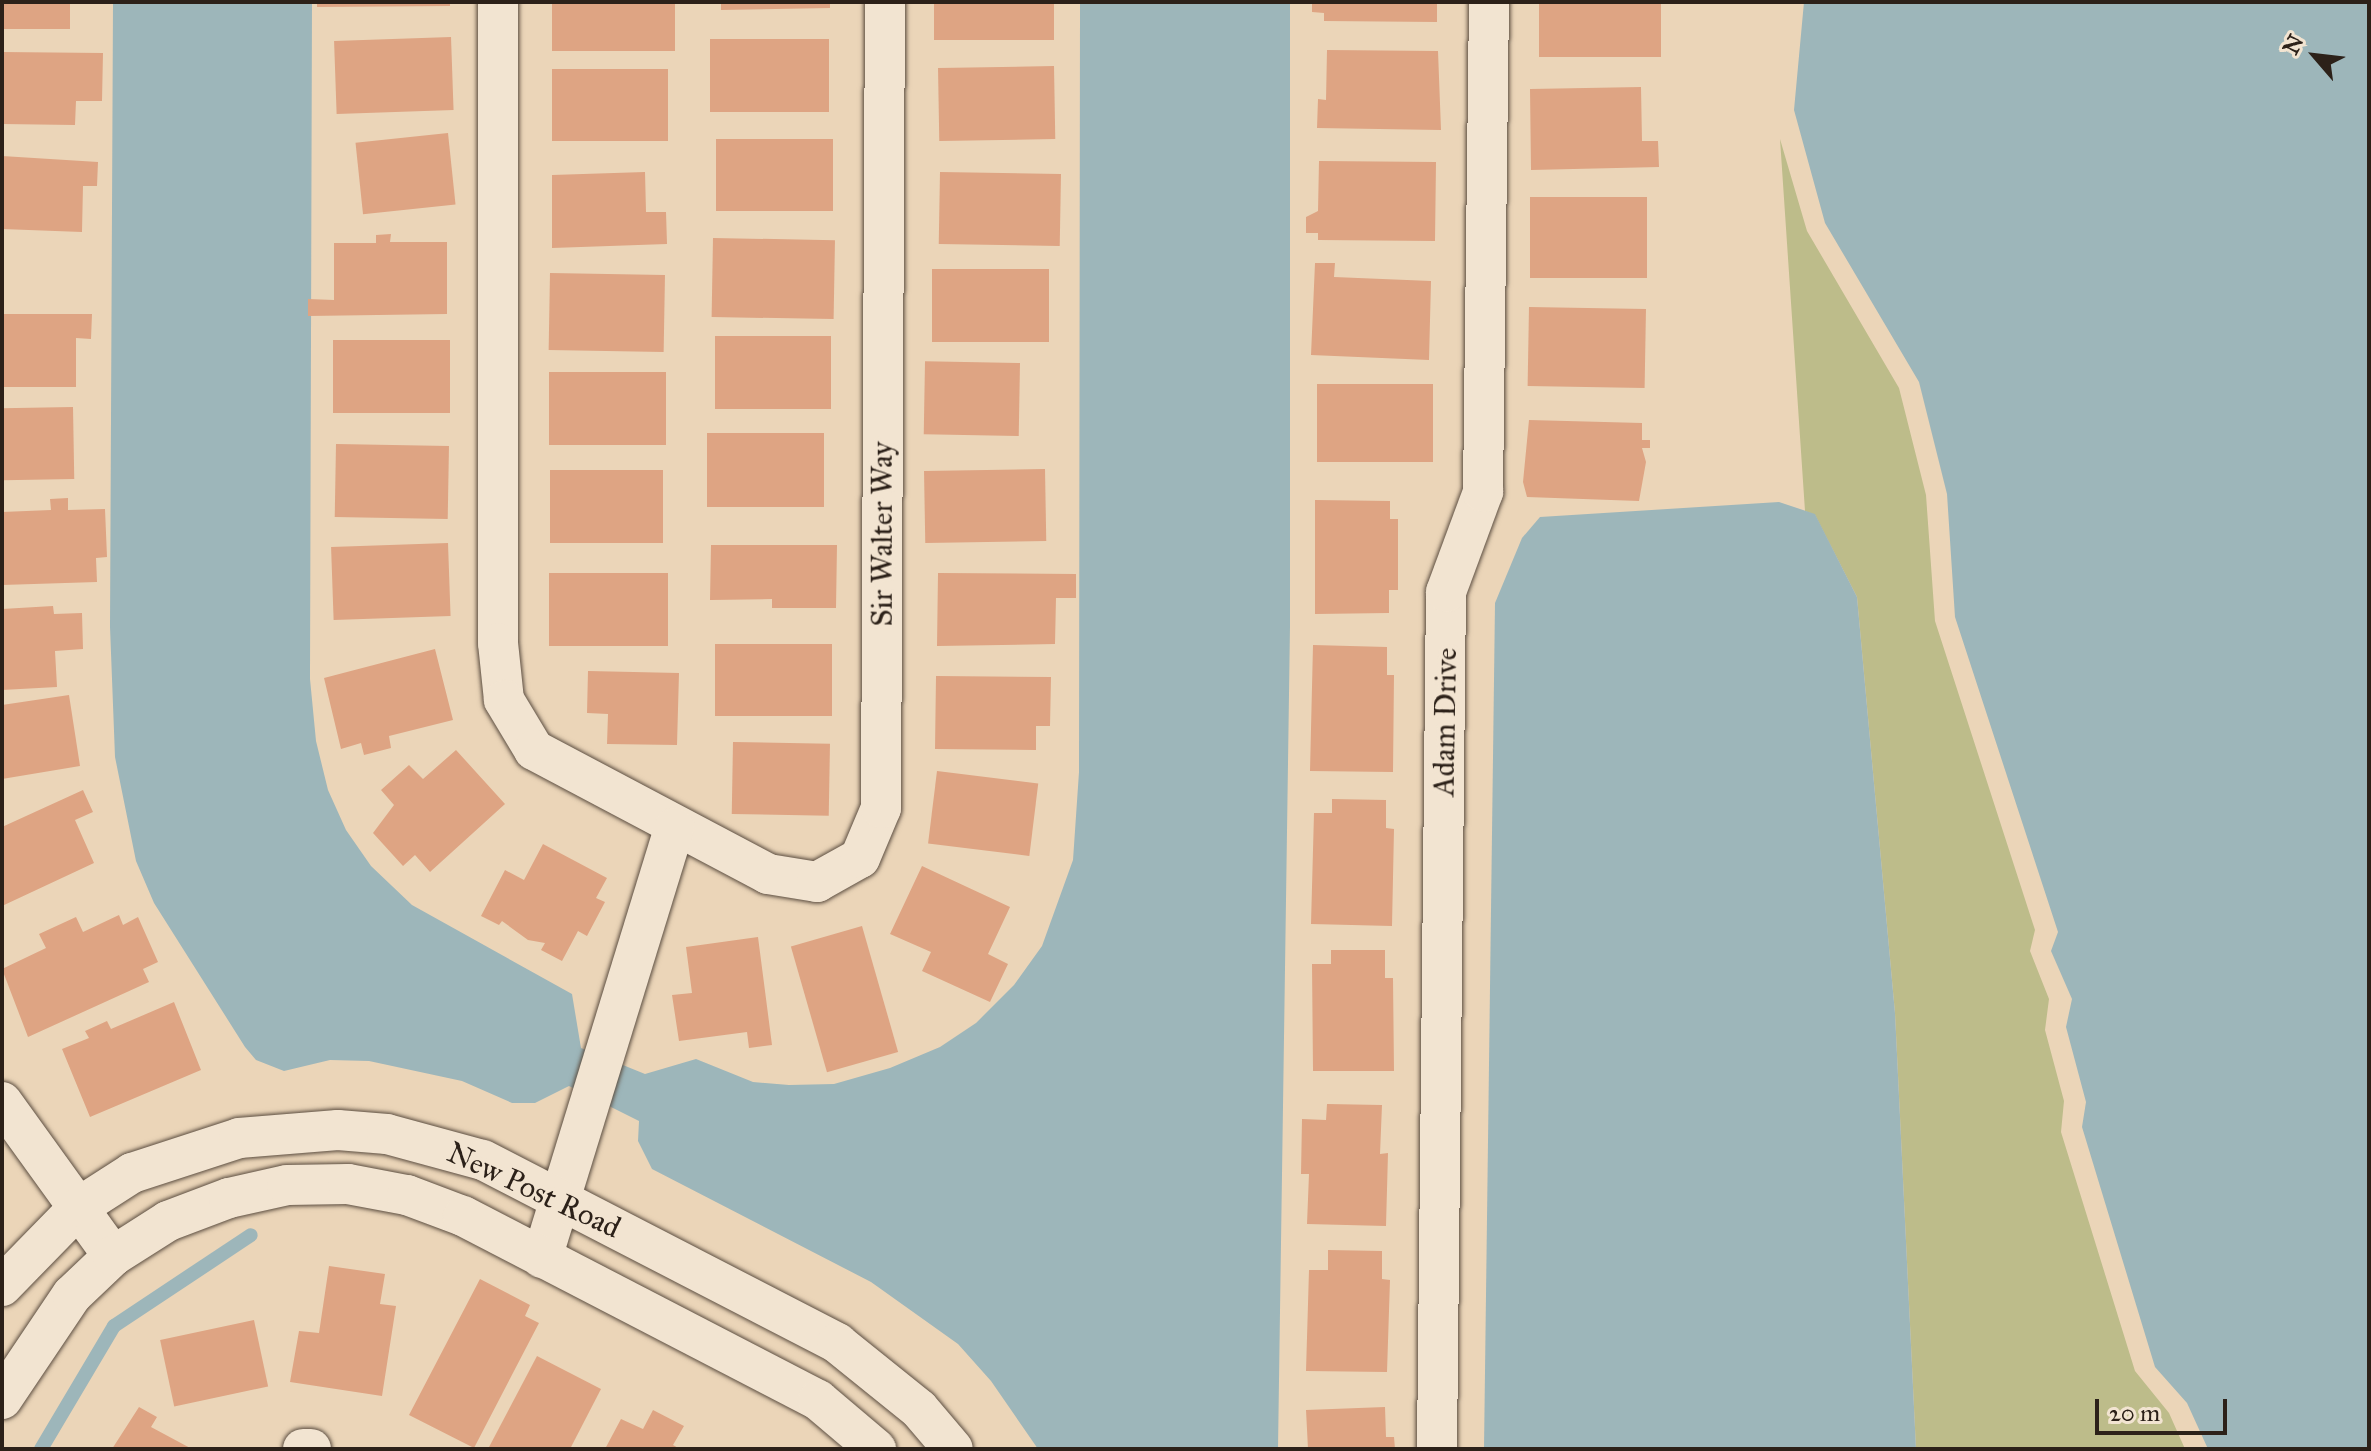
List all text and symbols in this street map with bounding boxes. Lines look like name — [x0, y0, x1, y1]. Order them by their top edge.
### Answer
north arrow — [2275, 16, 2355, 96]
text: N — [2277, 30, 2310, 59]
street label: Sir Walter Way — [864, 441, 900, 627]
street label: Adam Drive — [1426, 647, 1464, 797]
street label: New Post Road — [442, 1134, 626, 1246]
scale bar — [2099, 1383, 2231, 1433]
text: 20 m — [2109, 1398, 2160, 1428]

